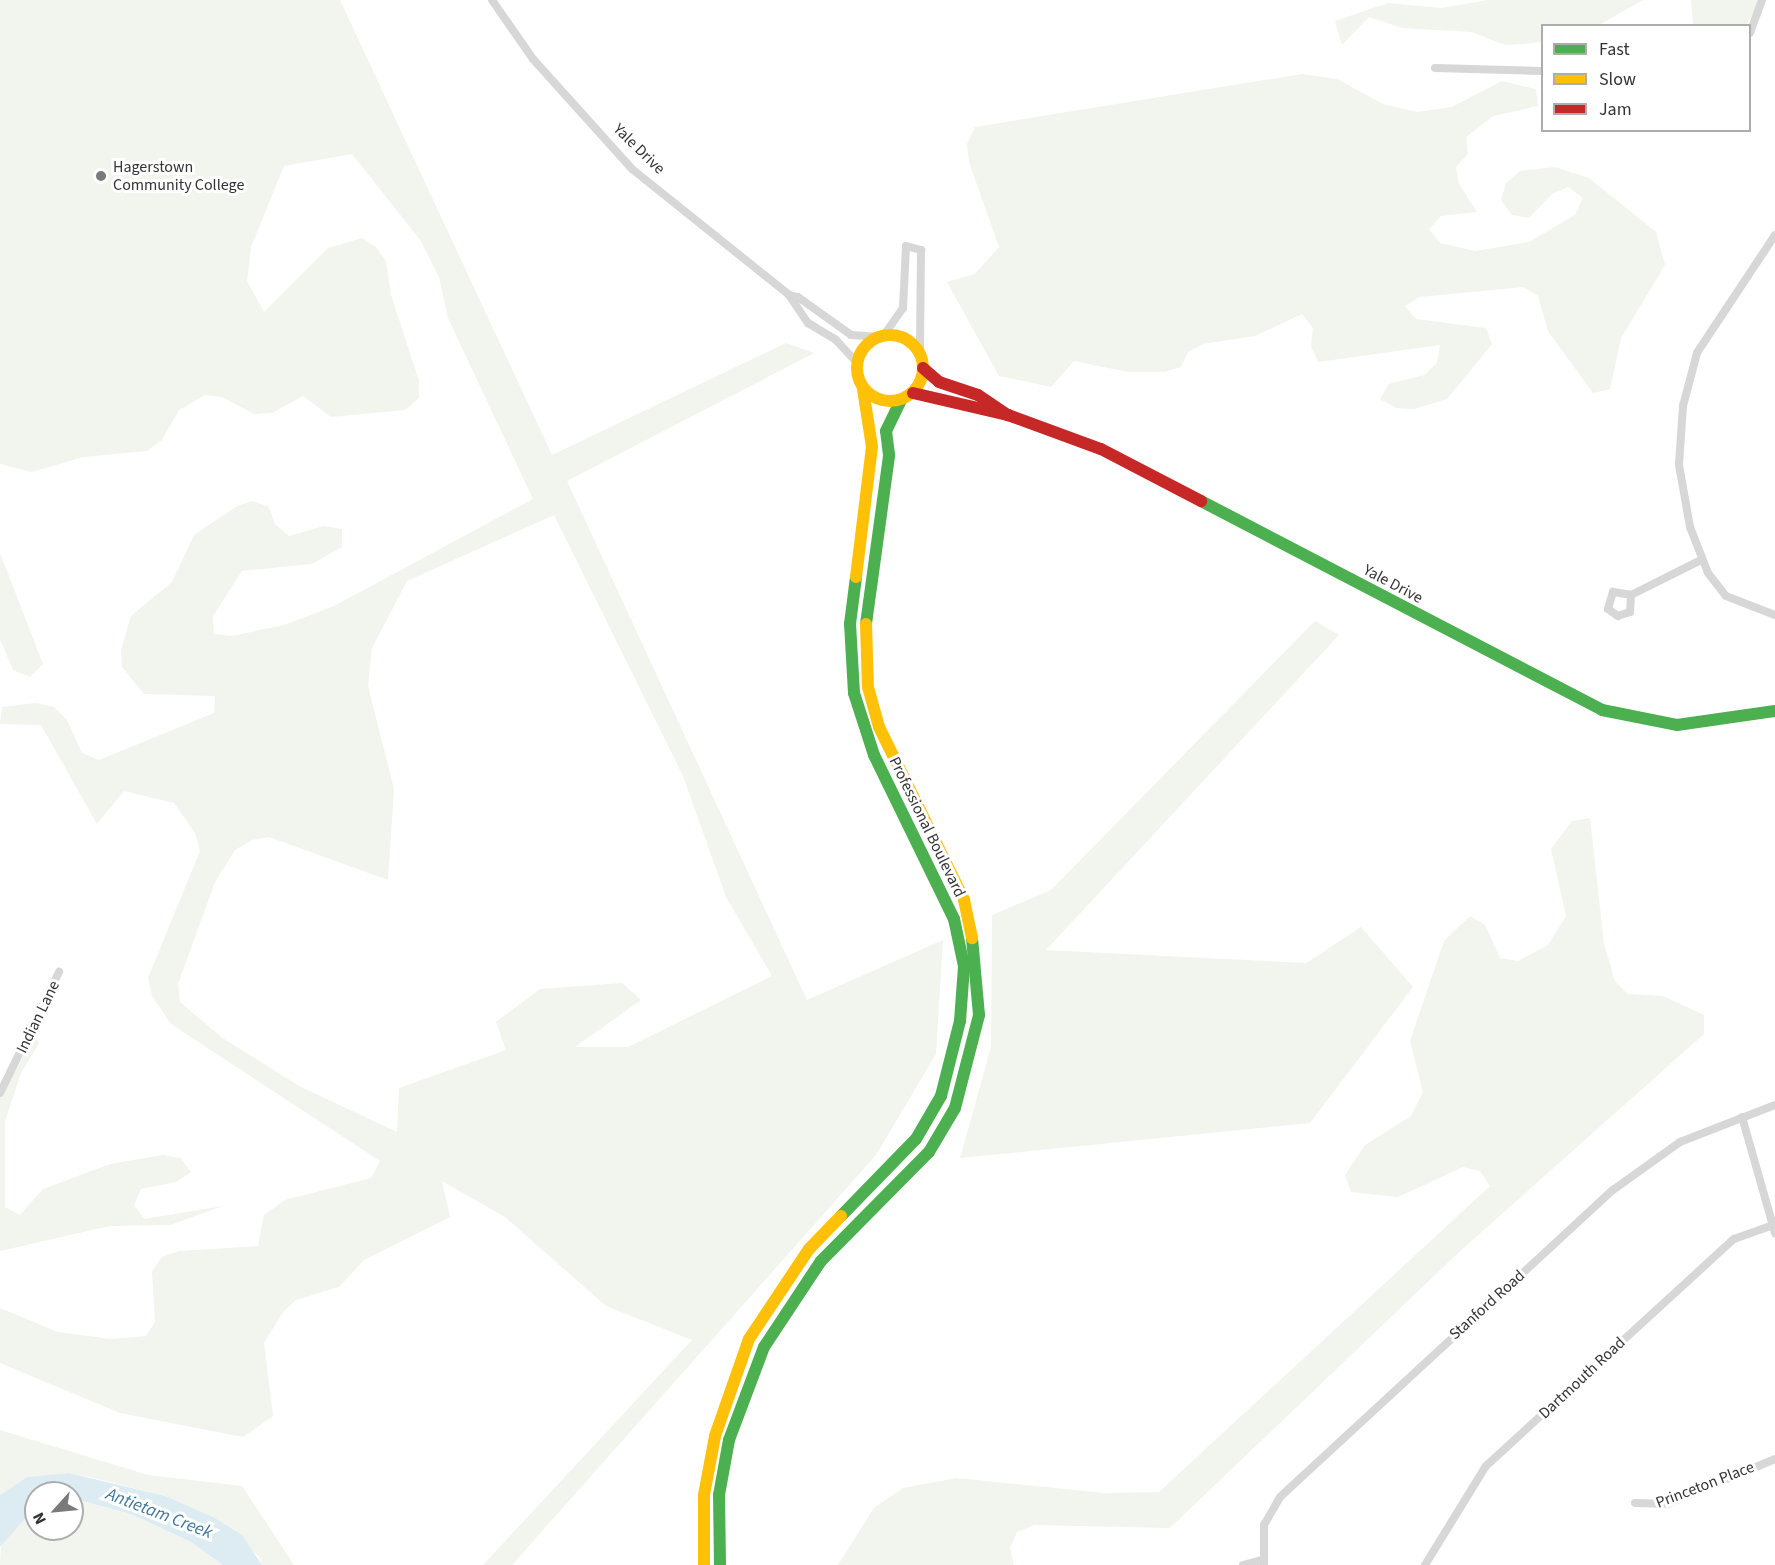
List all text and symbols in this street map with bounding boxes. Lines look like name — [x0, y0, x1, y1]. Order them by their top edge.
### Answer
legend — [1541, 24, 1751, 132]
text: Fast — [1599, 37, 1630, 62]
text: Slow — [1599, 67, 1636, 92]
text: Jam — [1599, 97, 1632, 122]
street label: Yale Drive — [609, 120, 669, 178]
place label: Hagerstown Community College — [113, 157, 244, 195]
marker: Hagerstown Community College — [94, 169, 108, 183]
street label: Yale Drive — [1360, 560, 1426, 608]
street label: Professional Boulevard — [885, 754, 969, 900]
street label: Indian Lane — [12, 978, 64, 1056]
street label: Stanford Road — [1445, 1266, 1529, 1344]
street label: Dartmouth Road — [1535, 1333, 1629, 1423]
street label: Princeton Place — [1653, 1457, 1757, 1513]
north arrow — [24, 1481, 84, 1541]
water label: Antietam Creek — [103, 1484, 215, 1544]
text: N — [28, 1509, 52, 1528]

